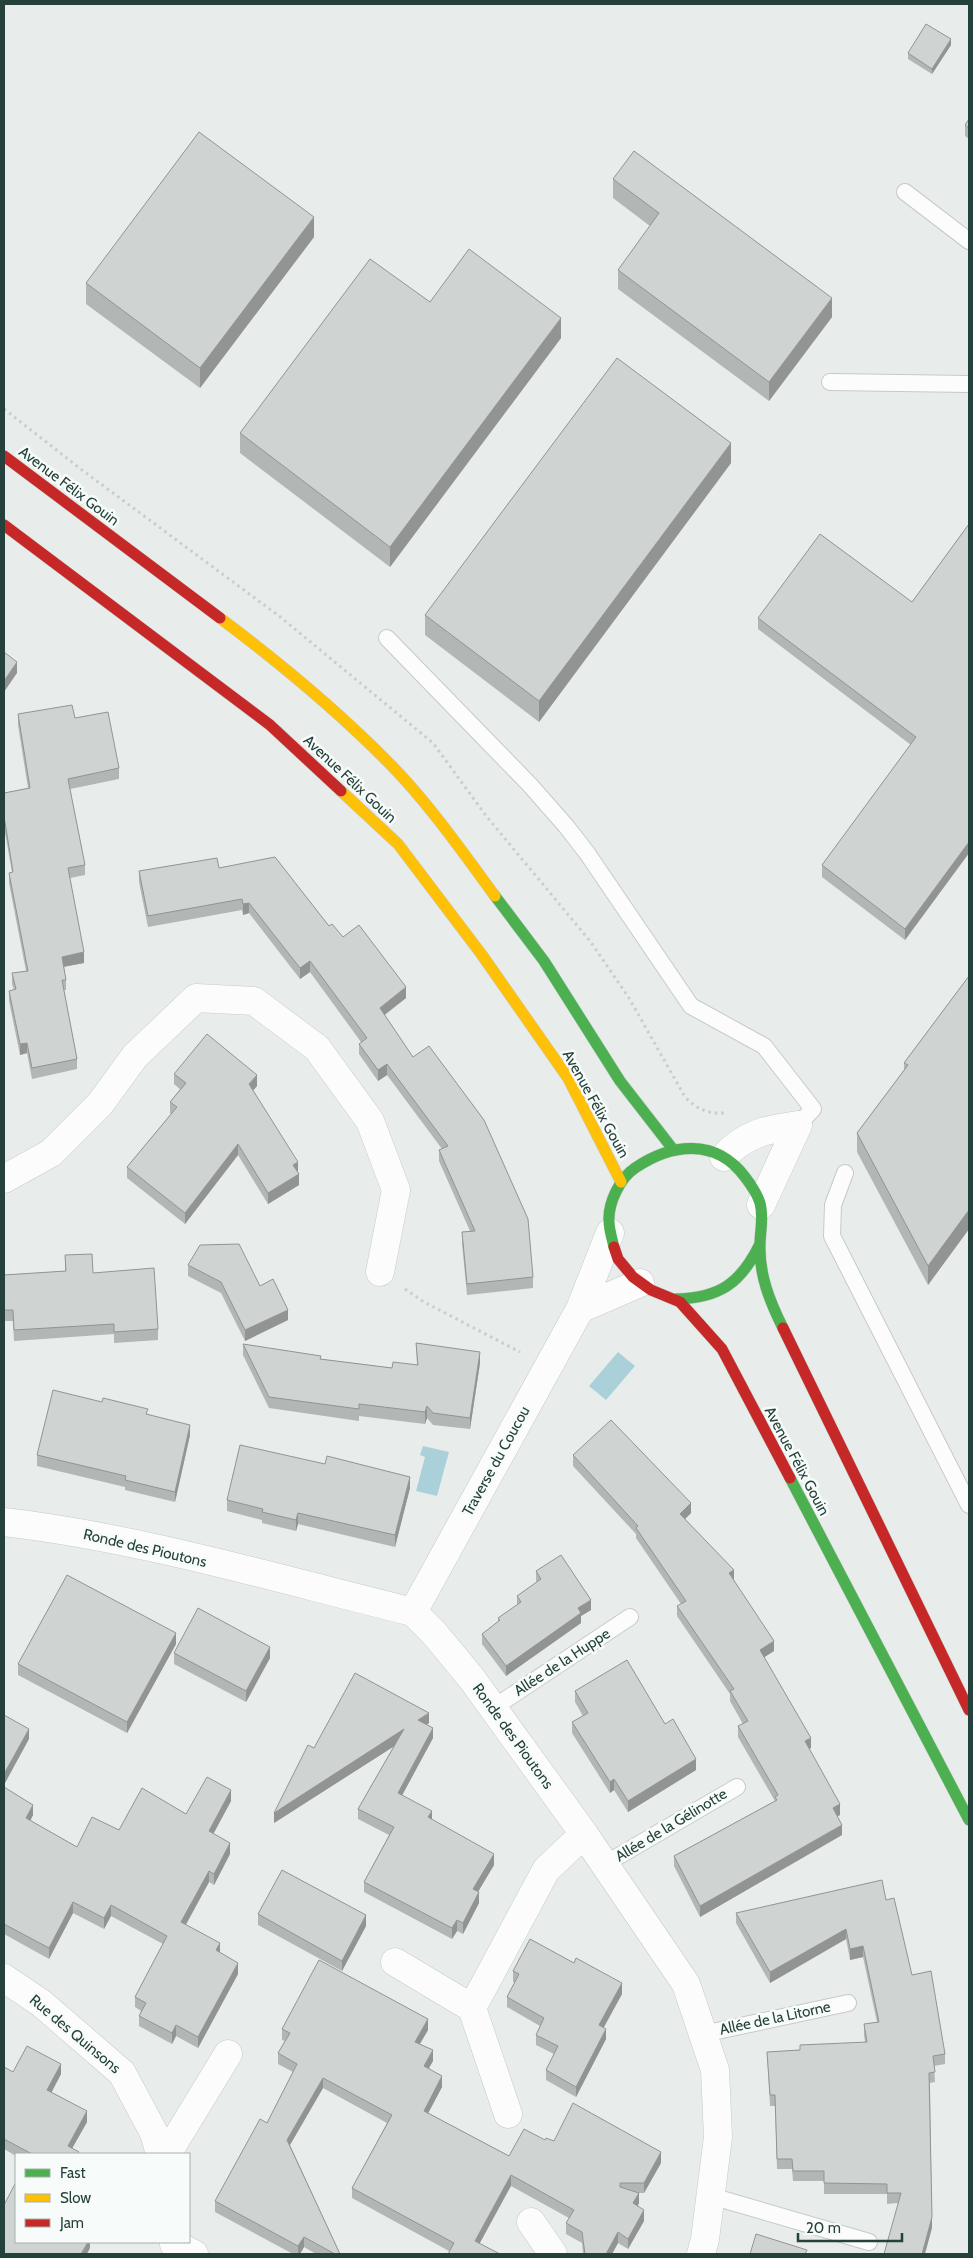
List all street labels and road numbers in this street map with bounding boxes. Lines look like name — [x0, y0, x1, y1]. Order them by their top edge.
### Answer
street label: Avenue Félix Gouin — [15, 442, 123, 530]
street label: Avenue Félix Gouin — [300, 731, 400, 827]
street label: Avenue Félix Gouin — [559, 1047, 633, 1161]
street label: Traverse du Coucou — [458, 1403, 534, 1519]
street label: Avenue Félix Gouin — [761, 1403, 833, 1519]
street label: Ronde des Pioutons — [82, 1525, 208, 1571]
street label: Allée de la Huppe — [511, 1624, 614, 1700]
street label: Ronde des Pioutons — [469, 1680, 557, 1792]
street label: Allée de la Gélinotte — [612, 1784, 730, 1865]
street label: Rue des Quinsons — [26, 1991, 124, 2077]
street label: Allée de la Litorne — [718, 1997, 832, 2039]

